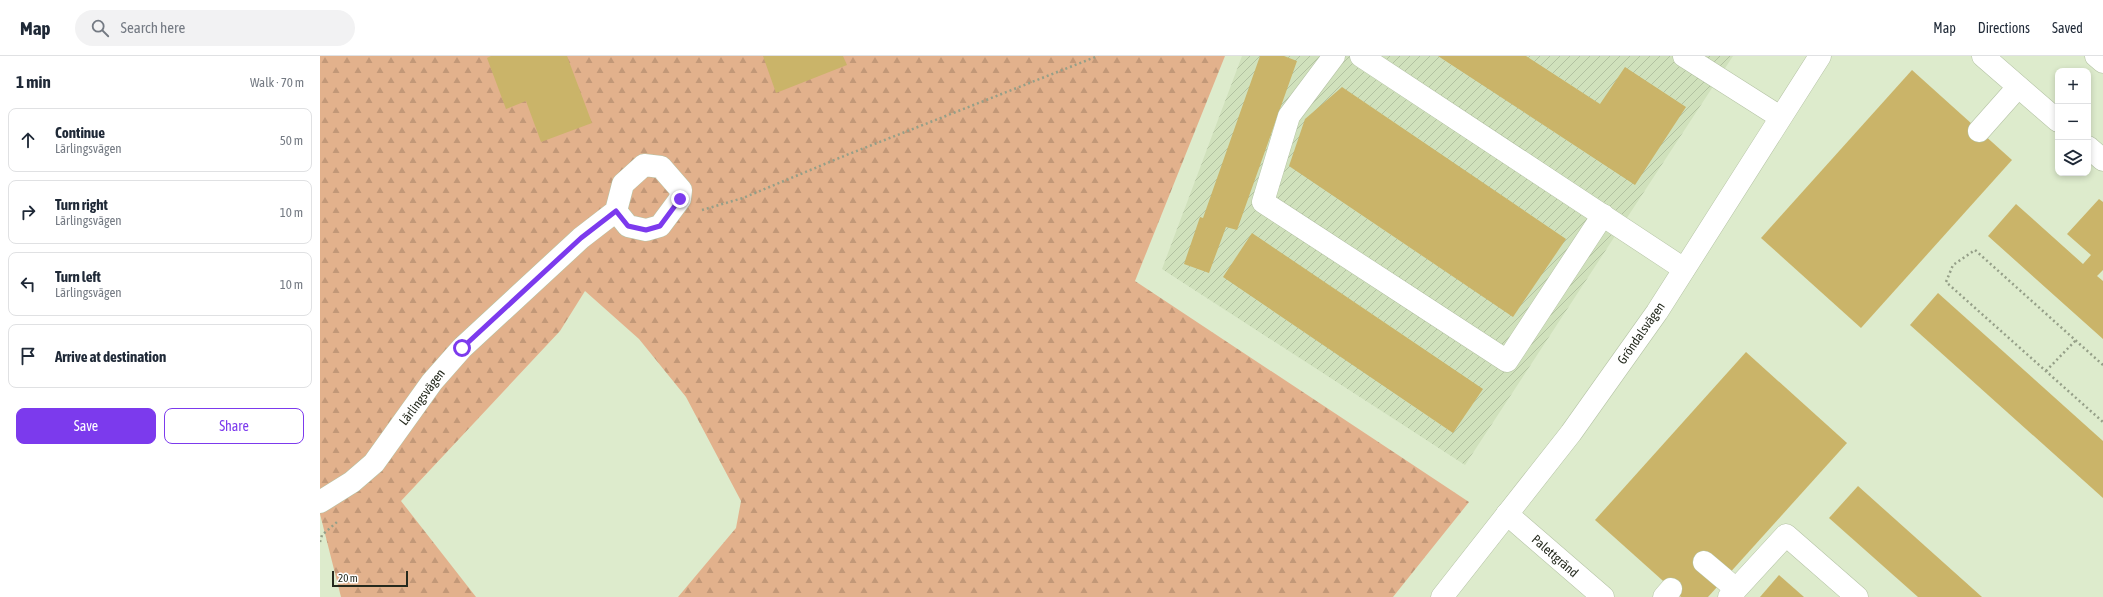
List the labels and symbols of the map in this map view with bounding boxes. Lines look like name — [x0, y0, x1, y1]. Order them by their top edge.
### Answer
route end — [671, 190, 689, 208]
street label: Gröndalsvägen — [1614, 299, 1668, 367]
route start — [453, 339, 471, 357]
street label: Lärlingsvägen — [396, 366, 448, 428]
street label: Palettgränd — [1529, 532, 1581, 580]
scale bar — [332, 569, 408, 588]

